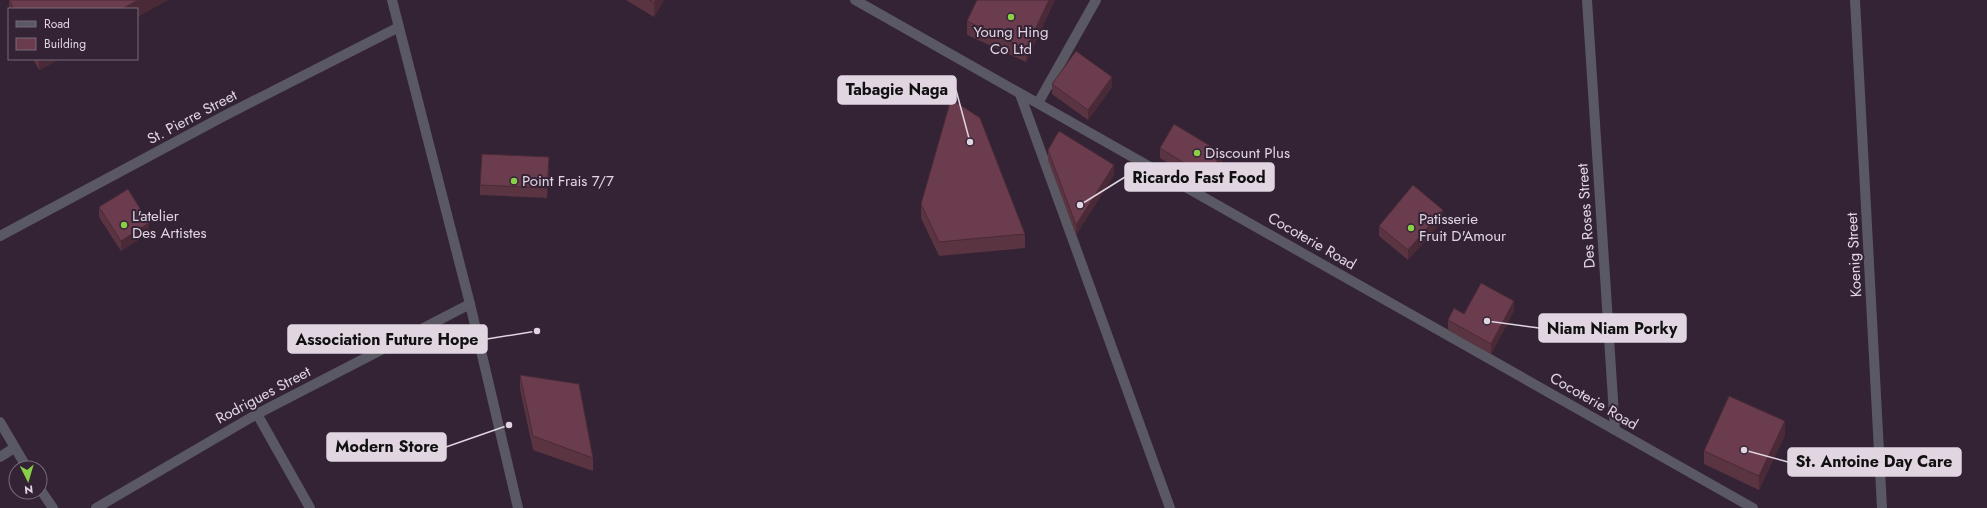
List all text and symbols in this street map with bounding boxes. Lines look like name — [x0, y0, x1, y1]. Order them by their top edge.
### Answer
legend — [8, 8, 138, 60]
marker: Young Hing Co Ltd — [1006, 12, 1016, 22]
text: Road — [44, 15, 70, 33]
place label: Young Hing Co Ltd — [974, 21, 1048, 60]
text: Building — [44, 35, 86, 53]
callout: Tabagie Naga — [838, 76, 956, 104]
text: Tabagie Naga — [846, 78, 948, 101]
street label: St. Pierre Street — [143, 84, 241, 150]
place label: Discount Plus — [1205, 142, 1290, 164]
marker: Discount Plus — [1192, 148, 1202, 158]
street label: Des Roses Street — [1571, 162, 1601, 269]
callout: Ricardo Fast Food — [1125, 163, 1274, 191]
text: Ricardo Fast Food — [1132, 166, 1266, 189]
place label: Point Frais 7/7 — [522, 170, 614, 192]
marker: Point Frais 7/7 — [509, 176, 519, 186]
place label: L'atelier Des Artistes — [132, 205, 206, 244]
street label: Cocoterie Road — [1264, 207, 1360, 275]
place label: Patisserie Fruit D'Amour — [1419, 208, 1507, 247]
street label: Koenig Street — [1841, 212, 1867, 298]
marker: L'atelier Des Artistes — [119, 220, 129, 230]
marker: Patisserie Fruit D'Amour — [1406, 223, 1416, 233]
callout: Niam Niam Porky — [1539, 314, 1686, 342]
text: Niam Niam Porky — [1547, 317, 1678, 340]
callout: Association Future Hope — [288, 325, 487, 353]
text: Association Future Hope — [294, 328, 479, 351]
street label: Rodrigues Street — [212, 361, 315, 429]
street label: Cocoterie Road — [1546, 367, 1642, 435]
callout: Modern Store — [327, 433, 446, 461]
text: Modern Store — [335, 435, 439, 458]
callout: St. Antoine Day Care — [1788, 448, 1961, 476]
text: St. Antoine Day Care — [1796, 450, 1952, 473]
north arrow — [8, 460, 48, 500]
text: N — [24, 482, 34, 498]

